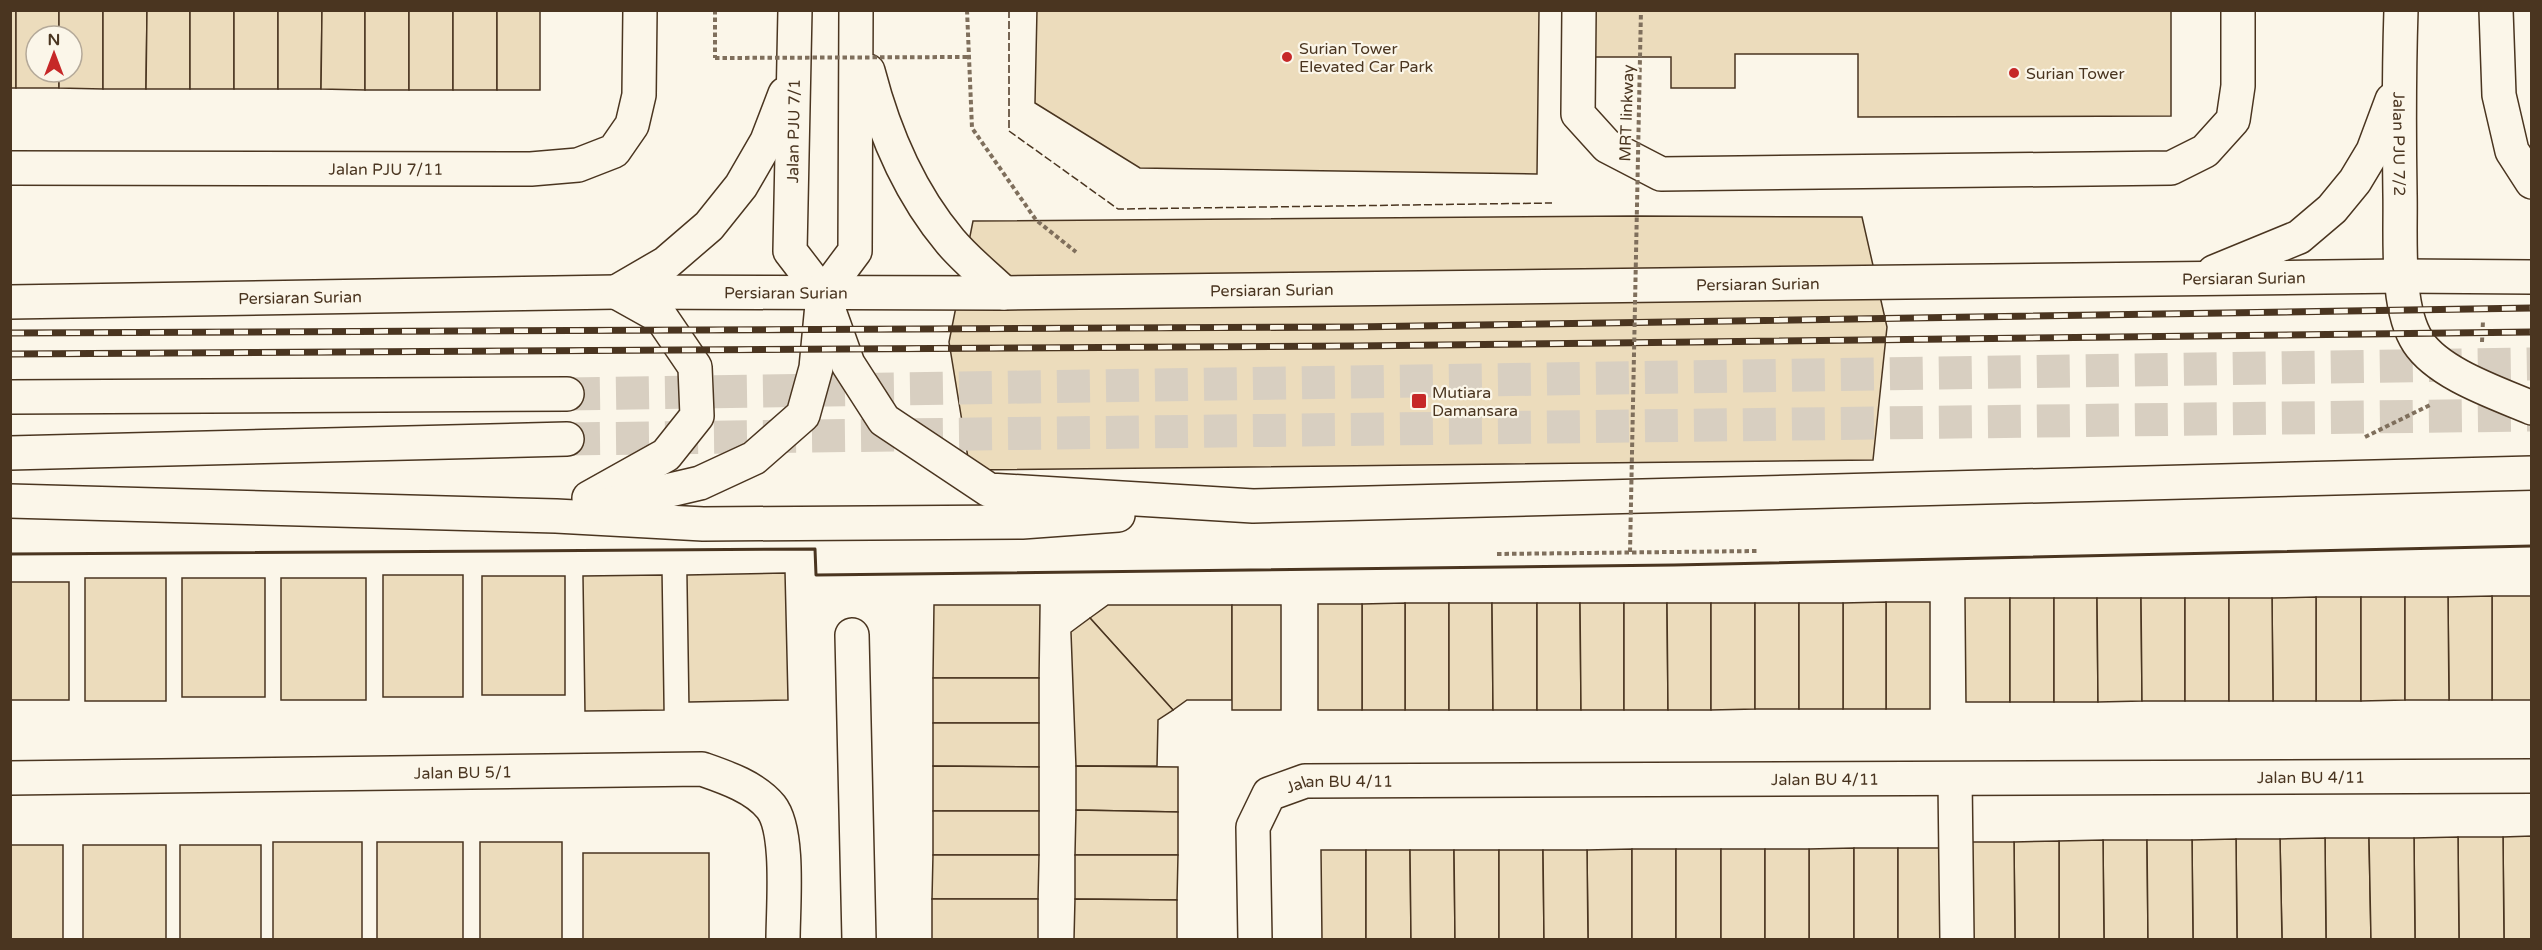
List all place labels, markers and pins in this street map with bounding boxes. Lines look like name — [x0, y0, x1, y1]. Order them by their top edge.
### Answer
place label: Surian Tower Elevated Car Park — [1299, 39, 1434, 77]
marker: Surian Tower Elevated Car Park — [1280, 50, 1294, 64]
place label: Surian Tower — [2026, 64, 2125, 84]
marker: Surian Tower — [2007, 66, 2021, 80]
place label: Mutiara Damansara — [1432, 383, 1518, 421]
marker: Mutiara Damansara — [1410, 392, 1428, 410]

